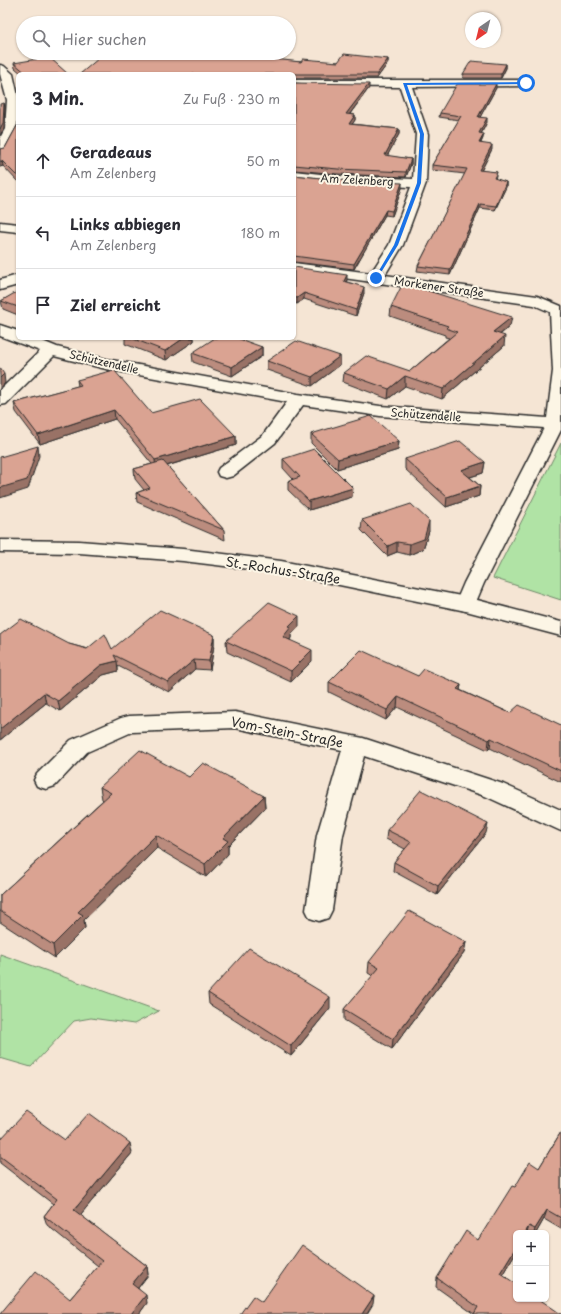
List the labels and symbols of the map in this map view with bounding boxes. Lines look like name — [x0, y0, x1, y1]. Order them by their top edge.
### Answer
north arrow — [465, 12, 501, 48]
route start — [517, 74, 535, 92]
street label: Am Zelenberg — [320, 169, 394, 190]
route end — [367, 269, 385, 287]
street label: Morkener Straße — [393, 272, 485, 301]
street label: Schützendelle — [68, 345, 141, 378]
street label: Schützendelle — [390, 404, 462, 425]
street label: St.-Rochus-Straße — [225, 551, 342, 588]
street label: Vom-Stein-Straße — [229, 711, 345, 752]

